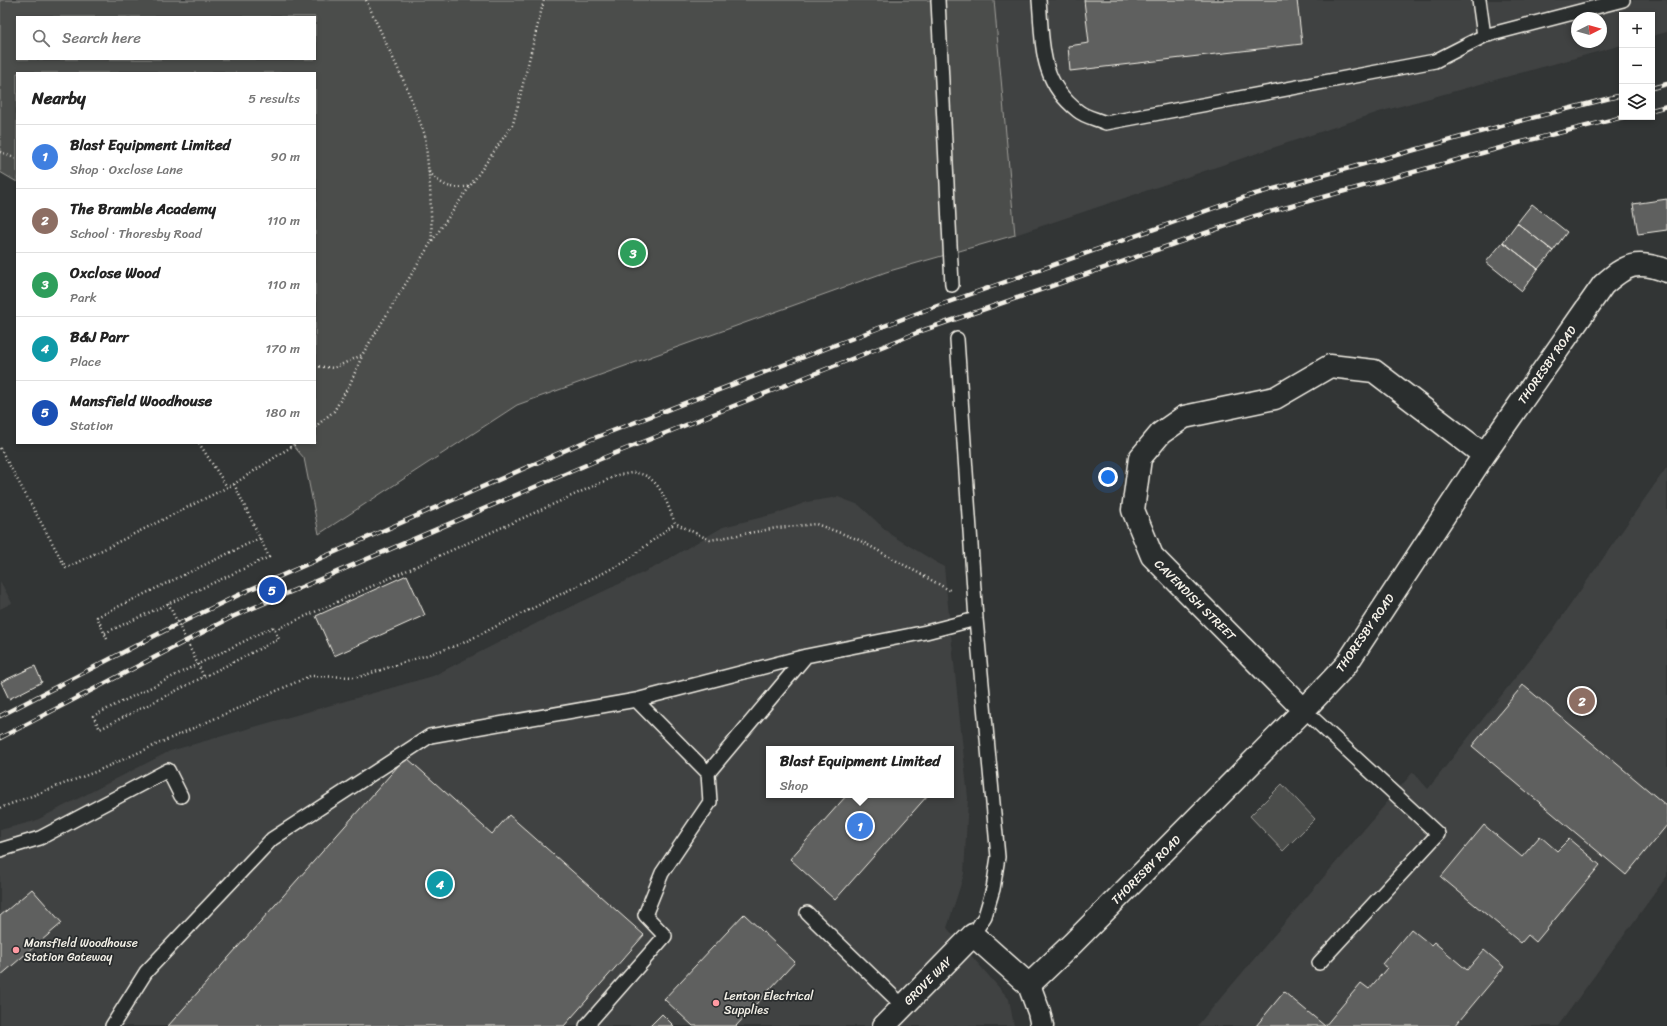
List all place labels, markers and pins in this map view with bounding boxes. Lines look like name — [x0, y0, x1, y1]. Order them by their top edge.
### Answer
pin: 3 — [620, 238, 646, 268]
pin: 5 — [259, 575, 285, 605]
pin: 2 — [1569, 686, 1595, 716]
pin: 1 — [847, 811, 873, 841]
pin: 4 — [427, 869, 453, 899]
place label: Mansfield Woodhouse Station Gateway — [24, 932, 138, 968]
marker: Mansfield Woodhouse Station Gateway — [11, 945, 21, 955]
place label: Lenton Electrical Supplies — [724, 985, 814, 1021]
marker: Lenton Electrical Supplies — [711, 998, 721, 1008]

